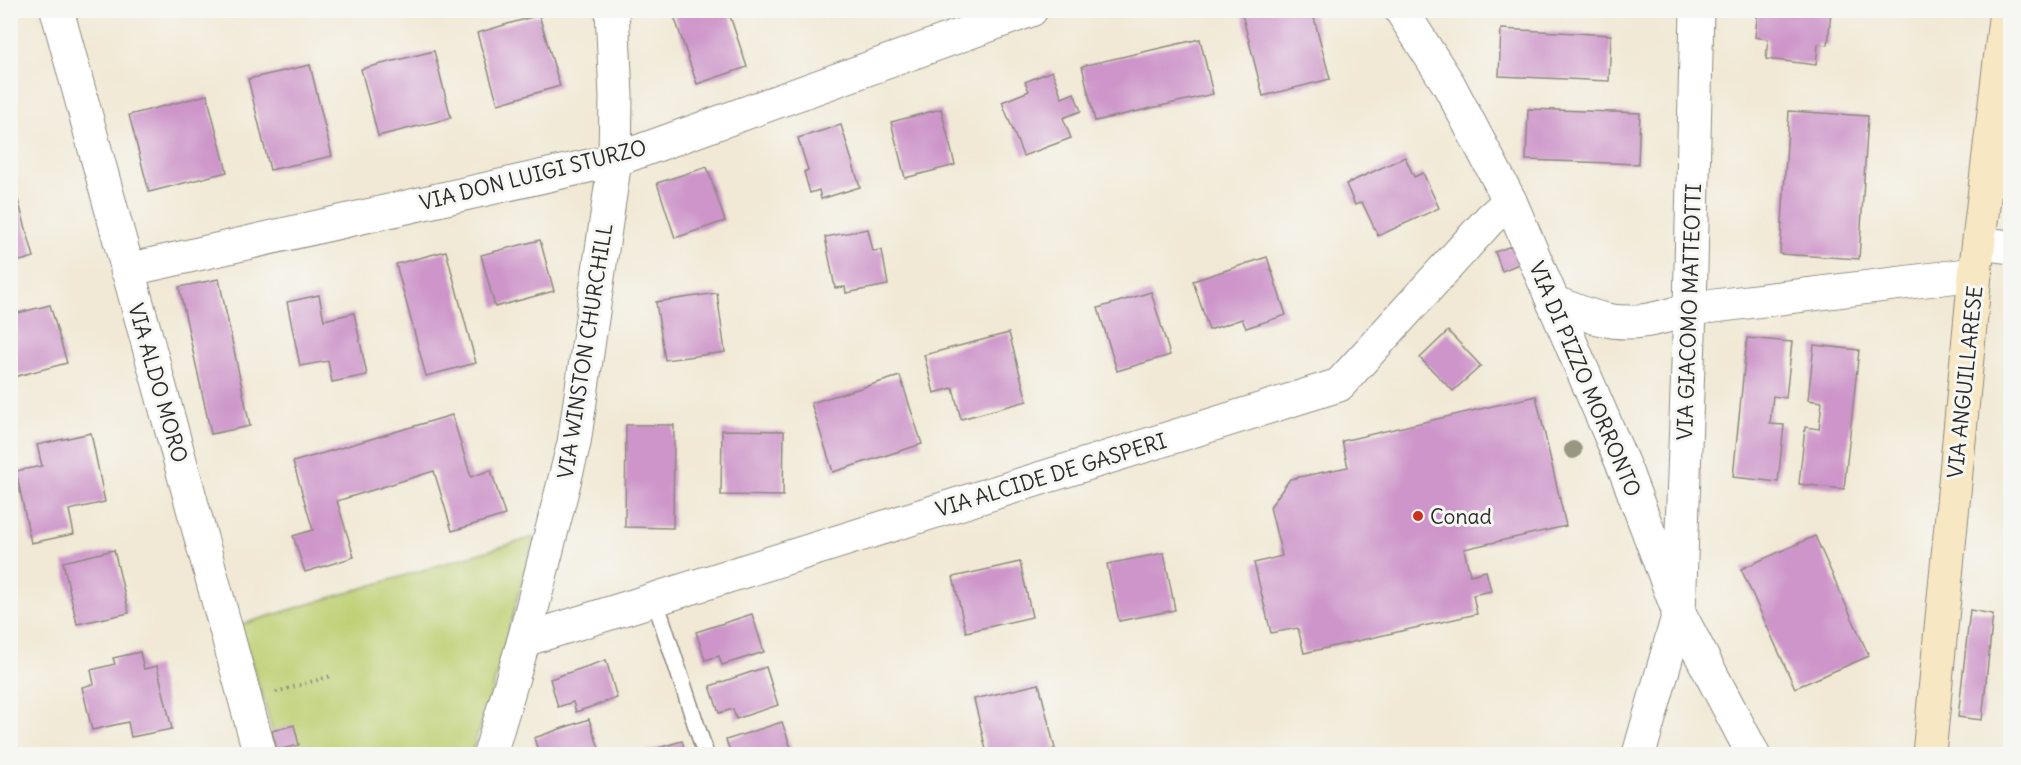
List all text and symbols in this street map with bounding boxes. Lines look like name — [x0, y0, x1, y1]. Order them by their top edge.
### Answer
street label: VIA DON LUIGI STURZO — [417, 134, 649, 216]
street label: VIA GIACOMO MATTEOTTI — [1671, 183, 1707, 441]
street label: VIA WINSTON CHURCHILL — [551, 221, 619, 481]
street label: VIA DI PIZZO MORRONTO — [1523, 257, 1647, 501]
street label: VIA ANGUILLARESE — [1941, 284, 1989, 480]
street label: VIA ALDO MORO — [122, 300, 194, 466]
street label: VIA ALCIDE DE GASPERI — [932, 427, 1170, 523]
place label: Conad — [1430, 503, 1492, 530]
marker: Conad — [1411, 509, 1425, 523]

